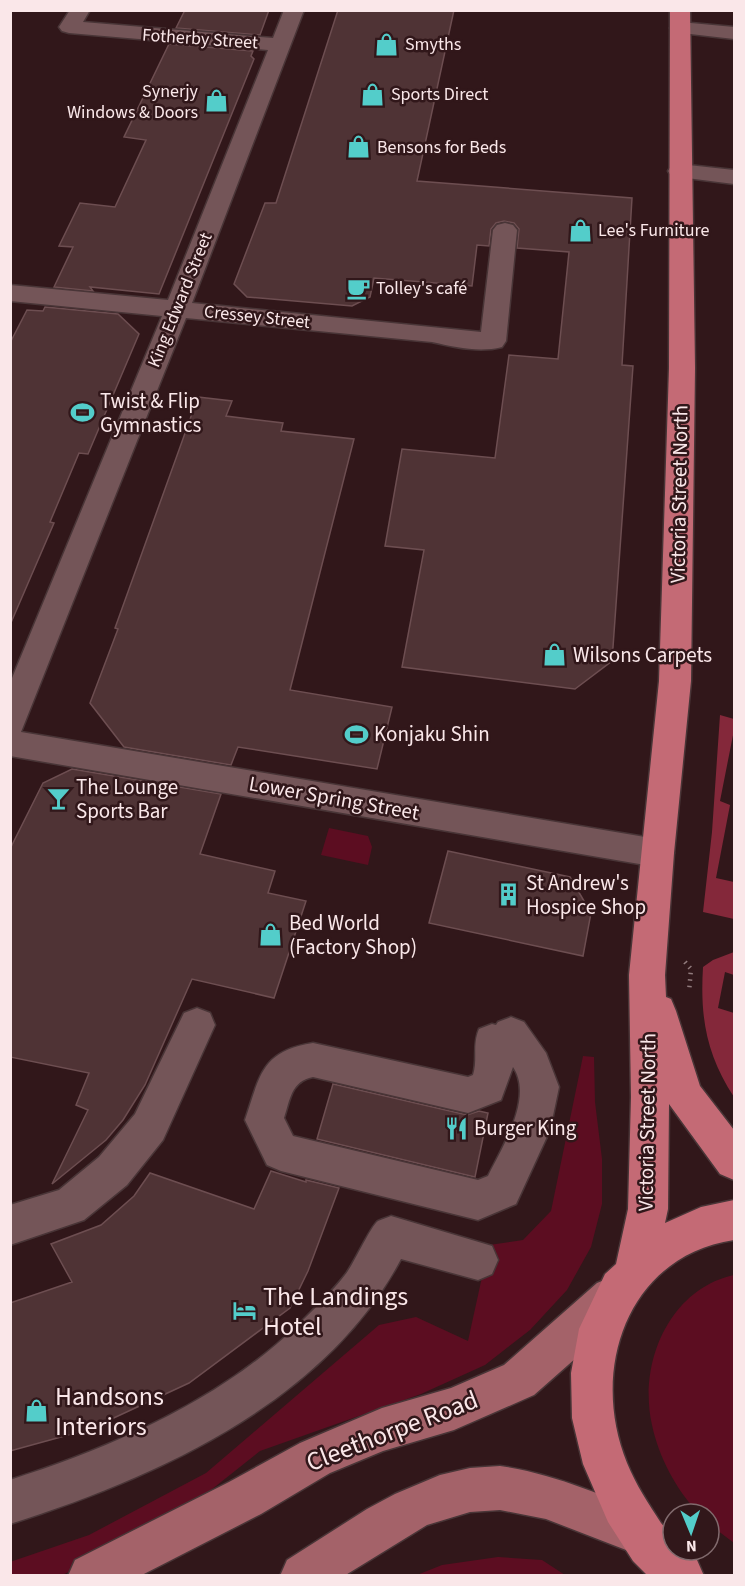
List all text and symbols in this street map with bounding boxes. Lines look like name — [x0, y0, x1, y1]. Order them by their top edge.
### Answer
street label: Fotherby Street — [141, 22, 259, 56]
shop icon: Smyths — [374, 31, 400, 57]
place label: Smyths — [405, 32, 461, 57]
place label: Synerjy Windows & Doors — [67, 79, 199, 125]
shop icon: Sports Direct — [360, 81, 386, 107]
place label: Sports Direct — [391, 82, 488, 107]
shop icon: Synerjy Windows & Doors — [203, 88, 229, 114]
shop icon: Bensons for Beds — [346, 134, 372, 160]
place label: Bensons for Beds — [377, 135, 506, 160]
shop icon: Lee's Furniture — [567, 217, 593, 243]
place label: Lee's Furniture — [598, 218, 710, 243]
street label: King Edward Street — [142, 229, 218, 371]
cafe icon: Tolley's café — [345, 275, 371, 301]
place label: Tolley's café — [376, 276, 467, 301]
street label: Cressey Street — [203, 299, 311, 335]
place label: Twist & Flip Gymnastics — [100, 386, 201, 440]
sports icon: Twist & Flip Gymnastics — [69, 400, 95, 426]
street label: Victoria Street North — [662, 405, 696, 583]
place label: Wilsons Carpets — [573, 640, 712, 670]
shop icon: Wilsons Carpets — [542, 642, 568, 668]
place label: Konjaku Shin — [374, 719, 490, 749]
sports icon: Konjaku Shin — [343, 721, 369, 747]
street label: Lower Spring Street — [247, 768, 421, 828]
place label: The Lounge Sports Bar — [76, 772, 178, 826]
bar icon: The Lounge Sports Bar — [45, 786, 71, 812]
place label: St Andrew's Hospice Shop — [526, 868, 646, 922]
building icon: St Andrew's Hospice Shop — [495, 882, 521, 908]
place label: Bed World (Factory Shop) — [289, 908, 417, 962]
shop icon: Bed World (Factory Shop) — [258, 922, 284, 948]
street label: Victoria Street North — [630, 1033, 664, 1211]
place label: Burger King — [474, 1113, 577, 1143]
restaurant icon: Burger King — [443, 1115, 469, 1141]
place label: The Landings Hotel — [263, 1278, 408, 1345]
hotel icon: The Landings Hotel — [232, 1298, 258, 1324]
place label: Handsons Interiors — [55, 1378, 164, 1445]
street label: Cleethorpe Road — [301, 1381, 483, 1481]
shop icon: Handsons Interiors — [24, 1398, 50, 1424]
north arrow — [661, 1502, 721, 1562]
text: N — [686, 1535, 697, 1557]

